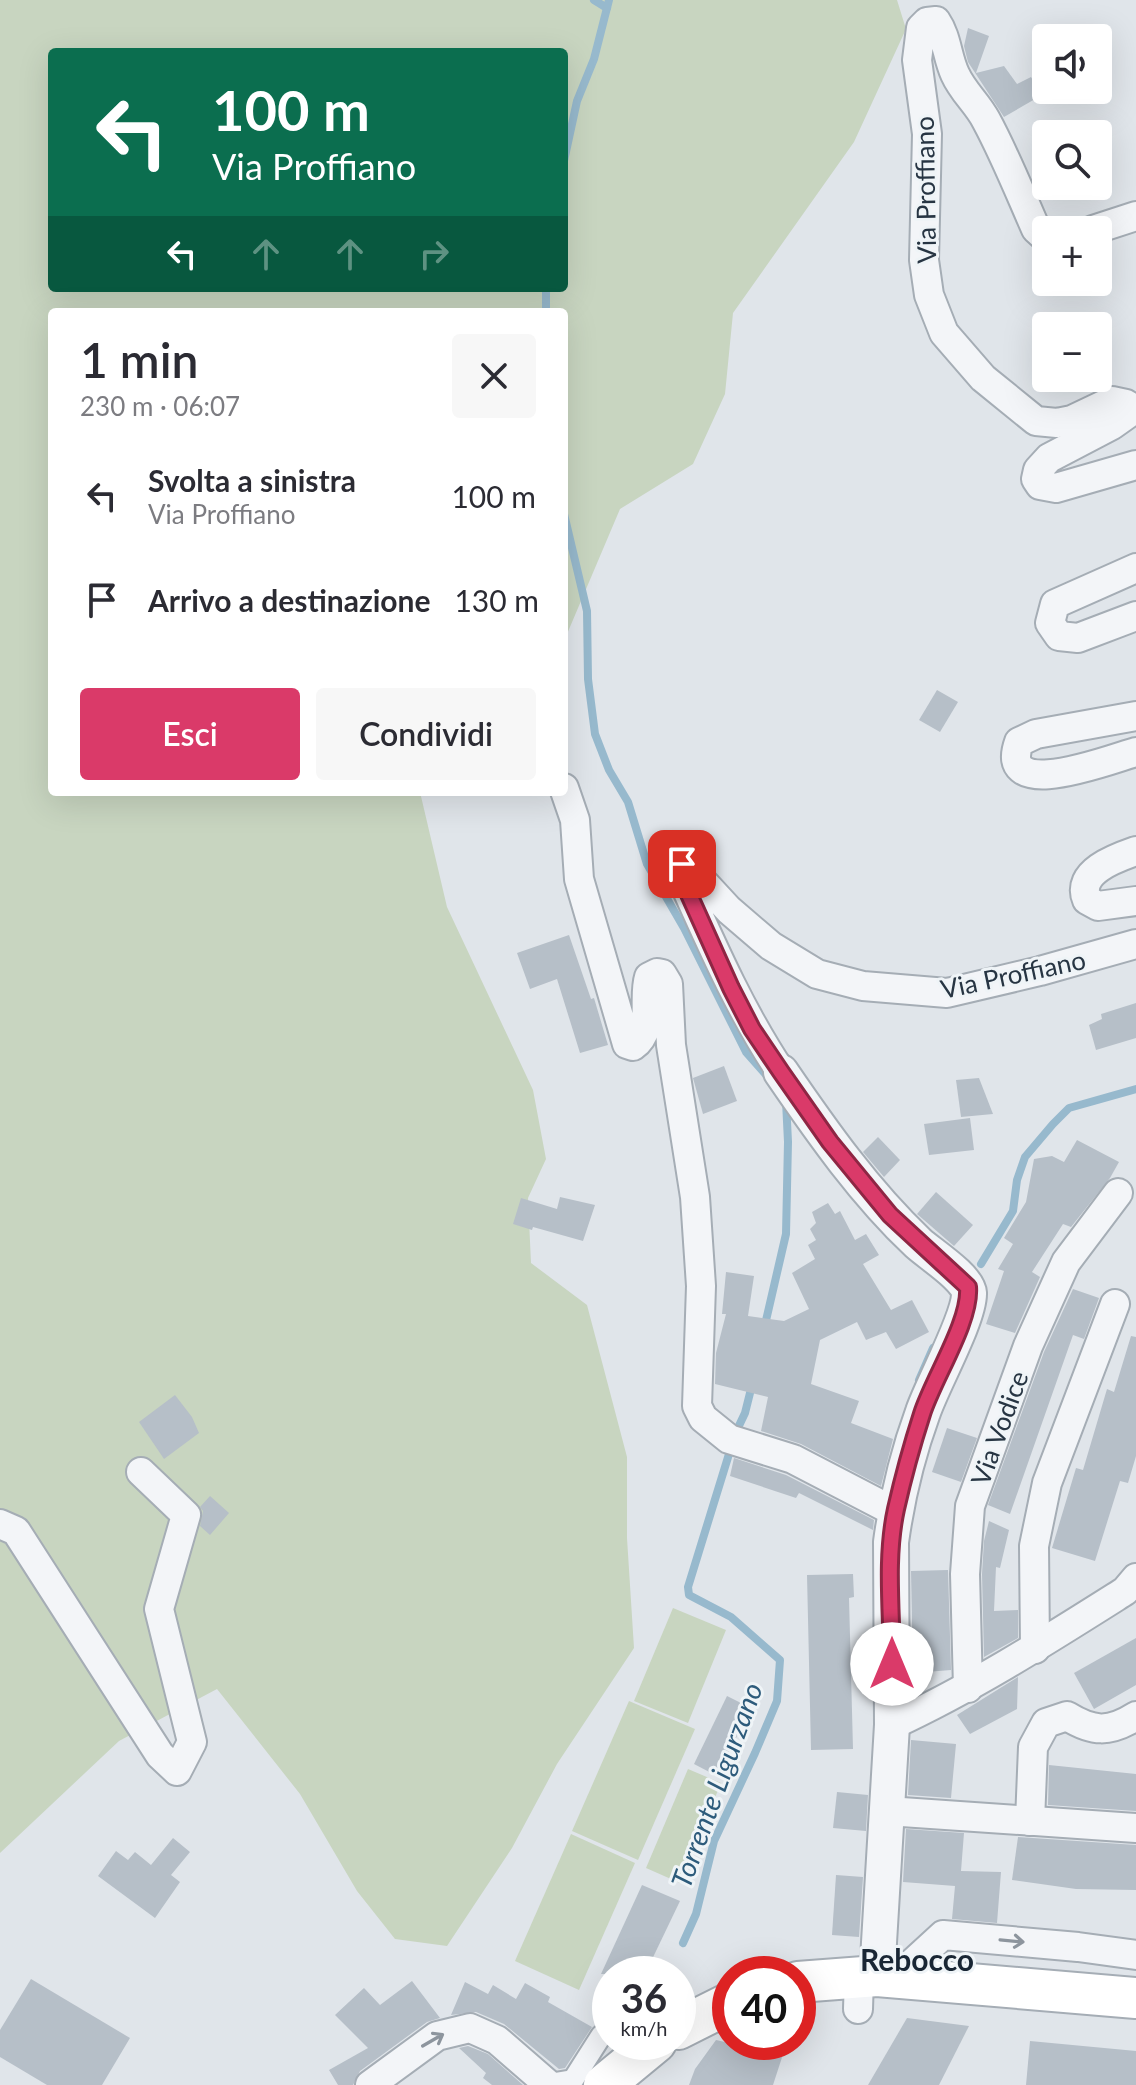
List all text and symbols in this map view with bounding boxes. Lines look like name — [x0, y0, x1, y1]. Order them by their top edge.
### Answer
map controls — [1032, 24, 1112, 392]
button: sound — [1032, 24, 1112, 104]
text: 100 m — [212, 76, 370, 143]
icon: left — [80, 80, 184, 184]
street label: Via Proffiano — [908, 116, 942, 264]
button: search — [1032, 120, 1112, 200]
text: Via Proffiano — [212, 144, 416, 188]
button: + — [1032, 216, 1112, 296]
icon: left — [160, 232, 204, 276]
icon: ahead — [244, 232, 288, 276]
icon: ahead — [328, 232, 372, 276]
icon: right — [412, 232, 456, 276]
button: − — [1032, 312, 1112, 392]
text: 1 min — [80, 331, 198, 388]
button: close — [452, 334, 536, 418]
text: 230 m · 06:07 — [80, 390, 240, 422]
text: Svolta a sinistra — [148, 462, 356, 498]
icon: left — [80, 474, 124, 518]
text: 100 m — [451, 478, 536, 514]
text: Via Proffiano — [148, 498, 295, 530]
icon: arrive — [80, 578, 124, 622]
text: Arrivo a destinazione — [148, 582, 430, 618]
text: 130 m — [454, 582, 539, 618]
button: Esci — [80, 688, 300, 780]
button: Condividi — [316, 688, 536, 780]
pin — [648, 830, 716, 898]
icon: arrive — [660, 842, 704, 886]
street label: Via Proffiano — [938, 943, 1088, 1005]
street label: Via Vodice — [964, 1366, 1034, 1490]
position arrow — [850, 1622, 934, 1706]
water label: Torrente Ligurzano — [663, 1678, 769, 1892]
one-way arrow — [998, 1934, 1025, 1949]
district label: Rebocco — [860, 1941, 974, 1977]
speed limit sign: 40 — [712, 1956, 816, 2060]
text: 36 — [621, 1974, 667, 2022]
text: km/h — [621, 2016, 667, 2040]
one-way arrow — [421, 2032, 444, 2048]

